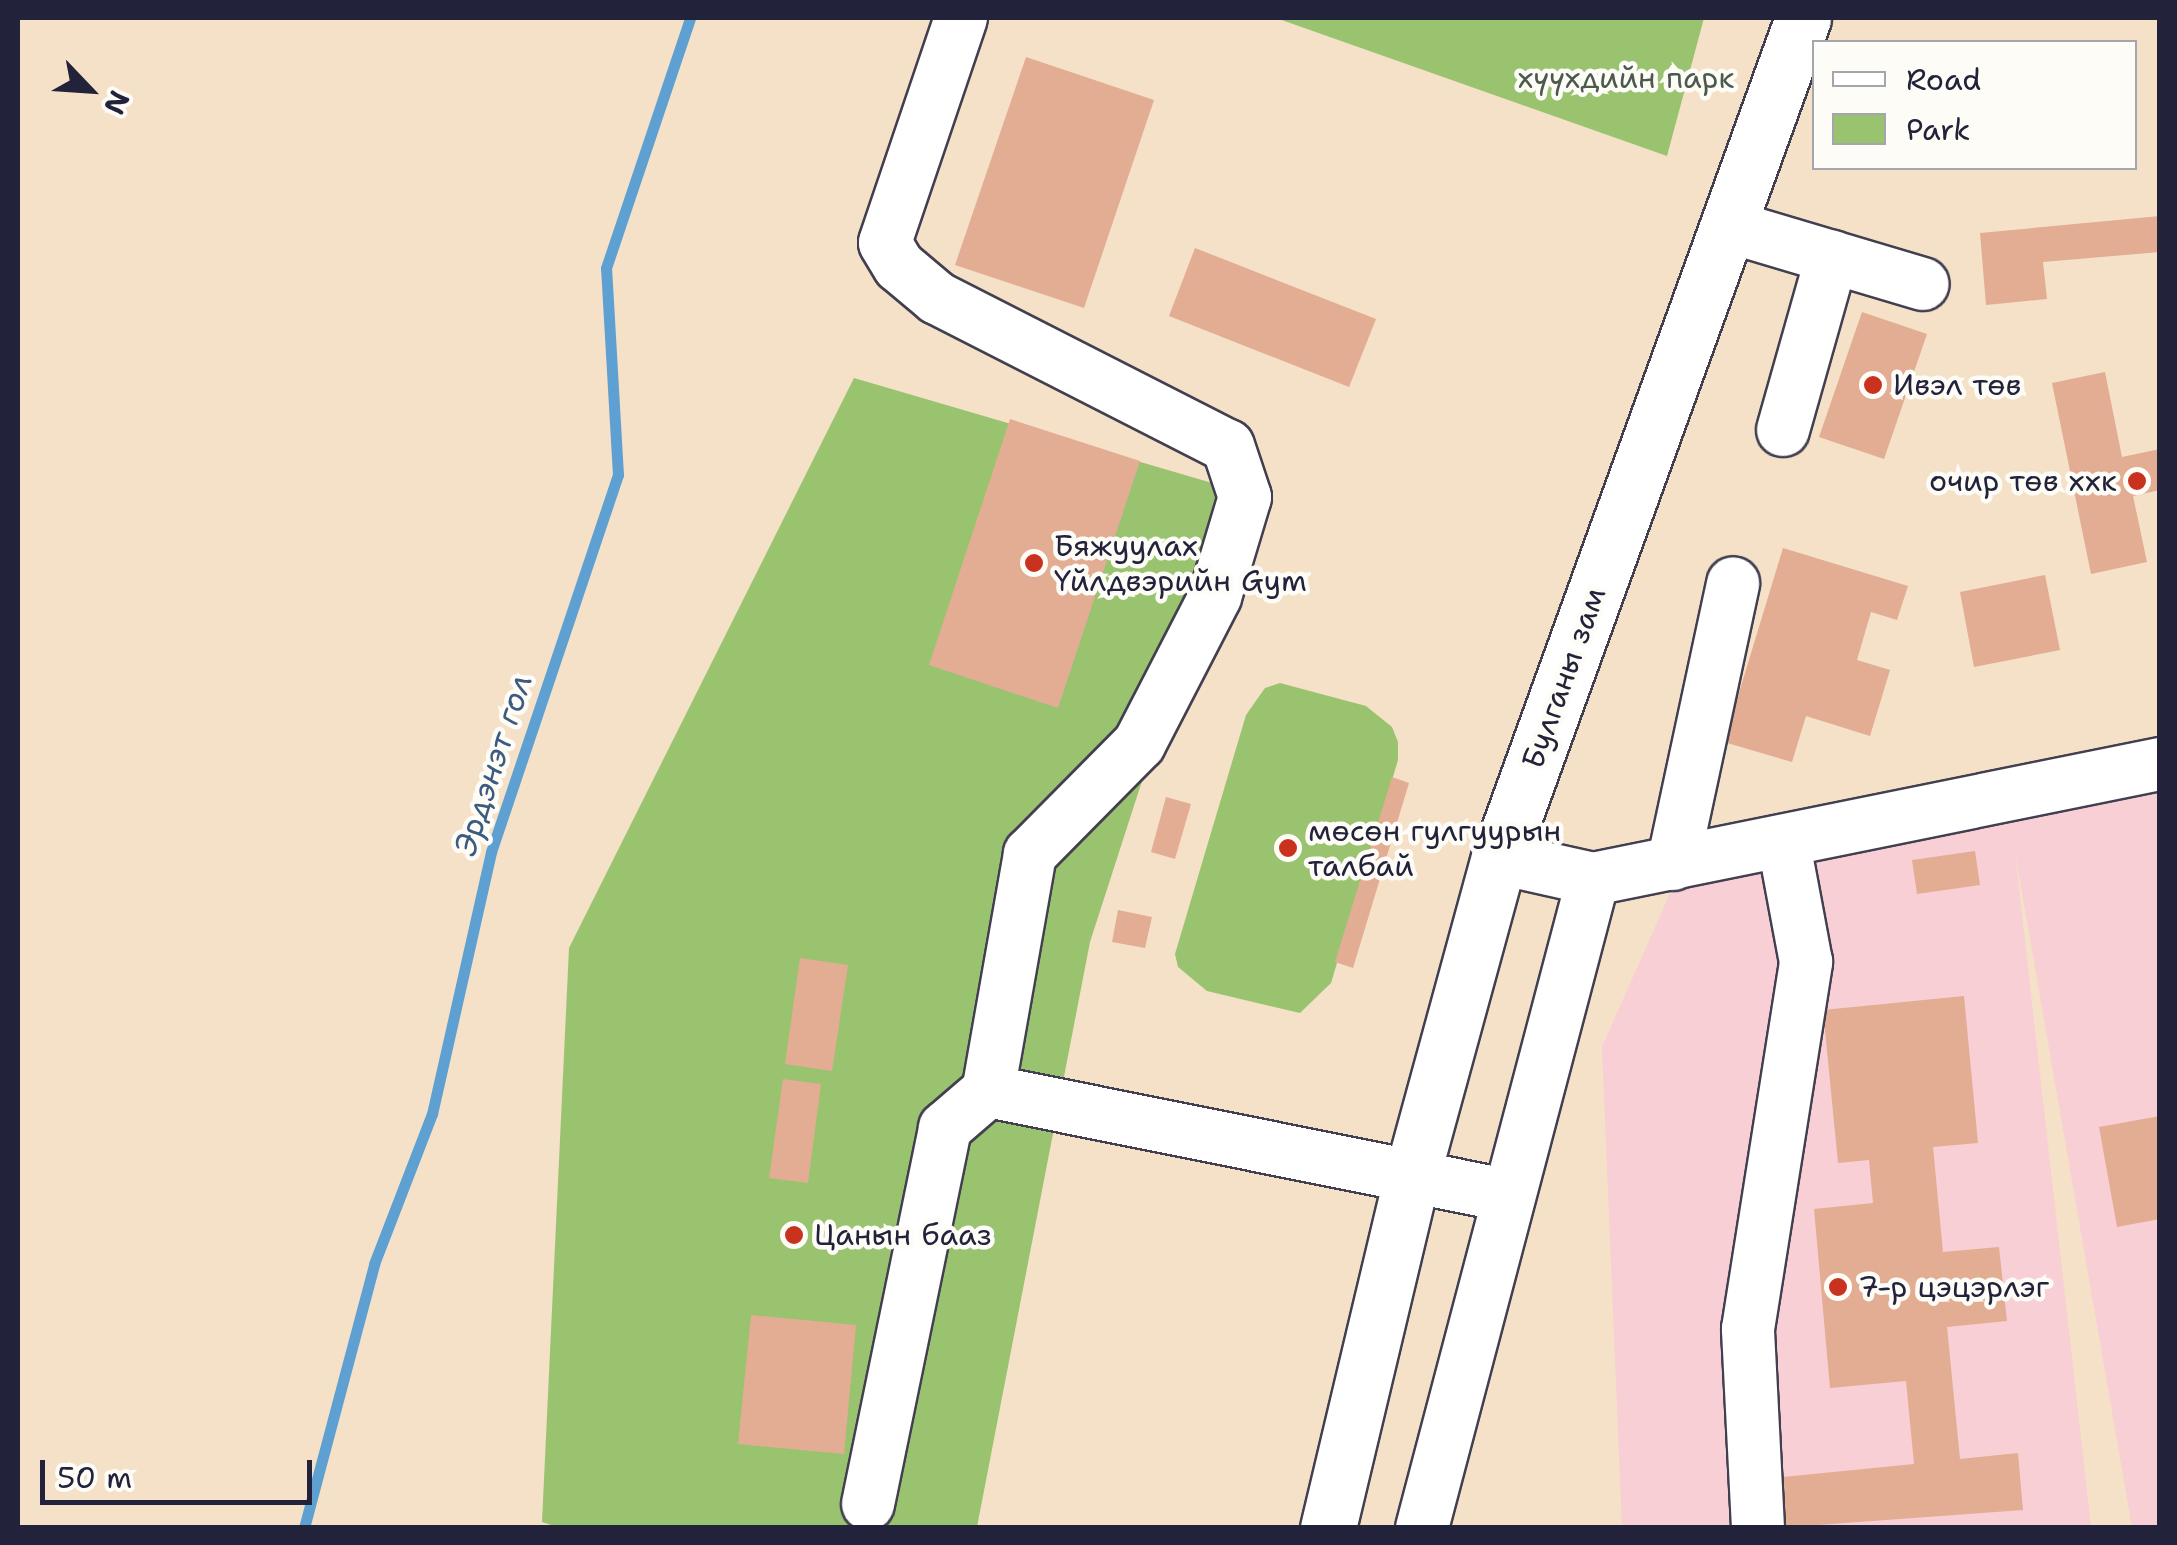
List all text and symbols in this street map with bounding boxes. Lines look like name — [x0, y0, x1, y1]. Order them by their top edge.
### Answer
north arrow — [40, 40, 140, 140]
legend — [1812, 40, 2137, 170]
text: Road — [1906, 59, 1981, 100]
park label: хүүхдийн парк — [1518, 60, 1734, 96]
text: N — [95, 85, 139, 121]
text: Park — [1906, 109, 1970, 150]
place label: Ивэл төв — [1893, 367, 2021, 403]
marker: Ивэл төв — [1862, 374, 1884, 396]
place label: очир төв ххк — [1929, 463, 2117, 499]
marker: очир төв ххк — [2126, 470, 2148, 492]
place label: Бяжуулах Үйлдвэрийн Gym — [1054, 528, 1307, 598]
marker: Бяжуулах Үйлдвэрийн Gym — [1023, 552, 1045, 574]
street label: Булганы зам — [1515, 583, 1613, 773]
water label: Эрдэнэт гол — [446, 669, 540, 861]
place label: мөсөн гулгуурын талбай — [1308, 813, 1561, 884]
marker: мөсөн гулгуурын талбай — [1277, 837, 1299, 859]
place label: Цанын бааз — [814, 1217, 992, 1253]
marker: Цанын бааз — [783, 1224, 805, 1246]
place label: 7-р цэцэрлэг — [1858, 1269, 2049, 1305]
marker: 7-р цэцэрлэг — [1827, 1276, 1849, 1298]
scale bar — [45, 1440, 318, 1502]
text: 50 m — [57, 1457, 132, 1498]

